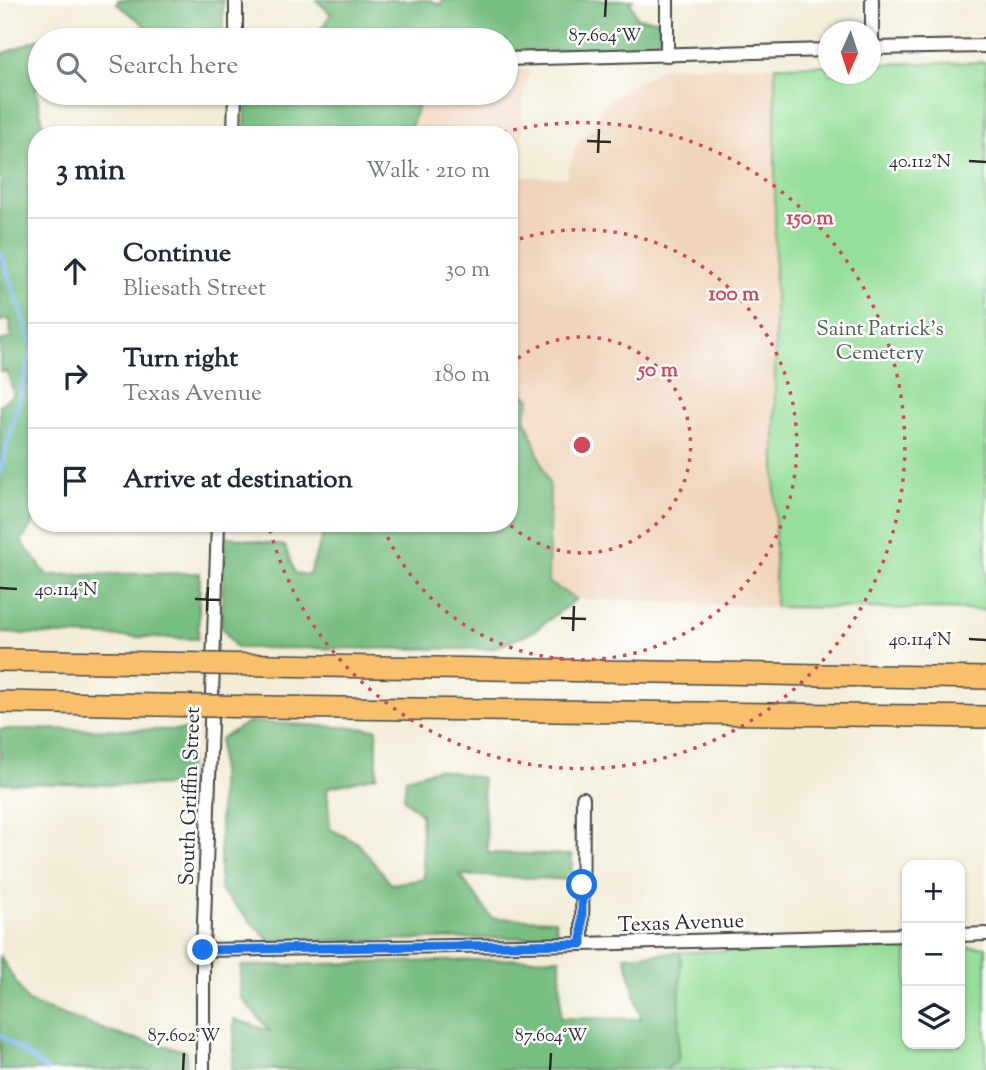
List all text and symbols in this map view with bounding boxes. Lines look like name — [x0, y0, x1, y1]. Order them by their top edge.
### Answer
north arrow — [818, 21, 881, 84]
text: 87.604°W — [569, 24, 641, 50]
search box — [28, 28, 518, 105]
icon: search — [52, 48, 90, 86]
text: Search here — [108, 48, 238, 85]
text: 3 min — [56, 150, 126, 193]
text: 40.112°N — [889, 150, 951, 176]
text: Walk · 210 m — [366, 155, 490, 188]
text: 150 m — [786, 204, 834, 234]
text: Continue — [123, 236, 231, 273]
icon: ahead — [56, 252, 94, 290]
text: 30 m — [445, 254, 490, 287]
text: Bliesath Street — [123, 273, 266, 306]
text: 100 m — [709, 280, 760, 310]
park label: Saint Patrick's Cemetery — [816, 315, 944, 369]
text: Turn right — [123, 341, 238, 378]
text: 50 m — [636, 356, 679, 386]
icon: right — [56, 357, 94, 395]
text: 180 m — [435, 359, 490, 392]
text: Texas Avenue — [123, 378, 262, 411]
centre of rings — [570, 433, 594, 457]
icon: arrive — [56, 462, 94, 500]
text: Arrive at destination — [123, 462, 353, 499]
text: 40.114°N — [35, 578, 97, 604]
text: 40.114°N — [889, 628, 951, 654]
street label: South Griffin Street — [173, 706, 209, 886]
map controls — [902, 860, 965, 1049]
button: + — [902, 860, 965, 923]
route start — [566, 869, 597, 900]
street label: Texas Avenue — [617, 907, 745, 941]
button: − — [902, 923, 965, 986]
route end — [187, 934, 218, 965]
button: layers — [902, 986, 965, 1049]
text: 87.602°W — [148, 1024, 220, 1050]
text: 87.604°W — [515, 1024, 587, 1050]

